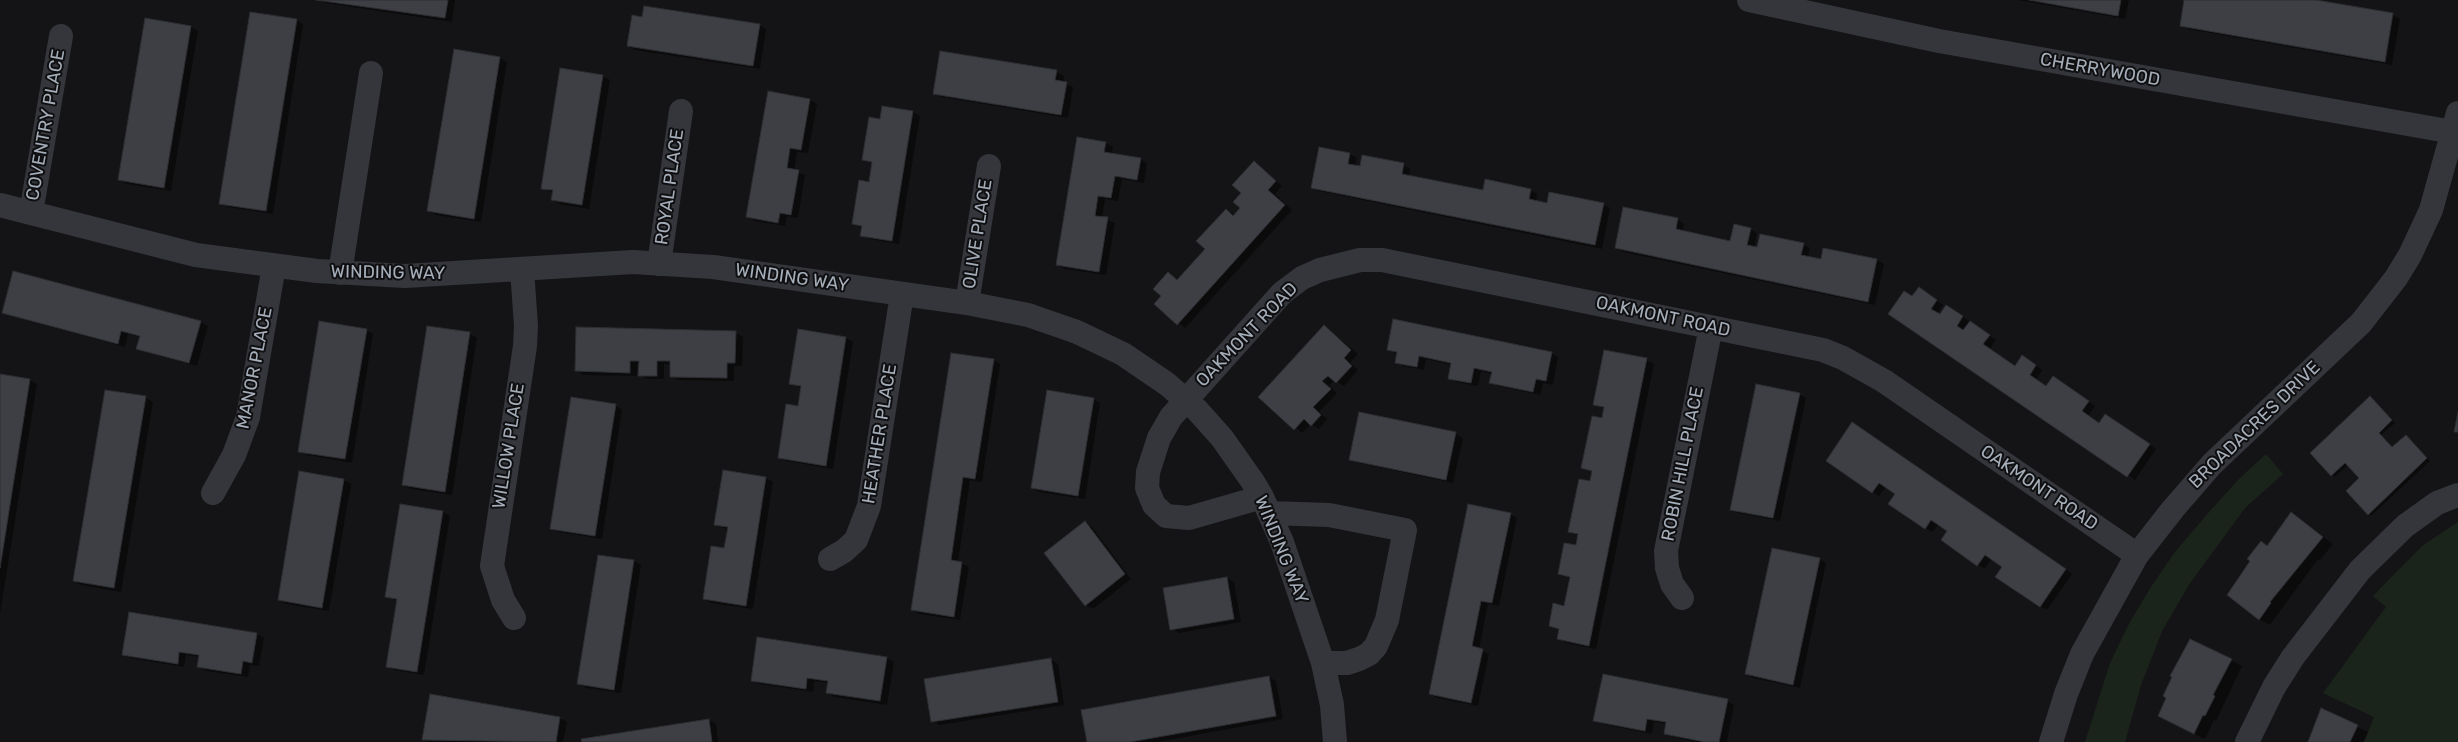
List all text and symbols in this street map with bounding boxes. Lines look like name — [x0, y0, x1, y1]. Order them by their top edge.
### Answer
street label: COVENTRY PLACE — [22, 48, 70, 202]
street label: CHERRYWOOD — [2038, 49, 2162, 91]
street label: ROYAL PLACE — [651, 128, 689, 246]
street label: OLIVE PLACE — [959, 178, 997, 290]
street label: WINDING WAY — [734, 259, 850, 297]
street label: WINDING WAY — [330, 261, 446, 285]
street label: OAKMONT ROAD — [1192, 278, 1302, 392]
street label: OAKMONT ROAD — [1594, 292, 1732, 342]
street label: MANOR PLACE — [233, 305, 277, 431]
street label: BROADACRES DRIVE — [2185, 357, 2325, 493]
street label: HEATHER PLACE — [858, 363, 902, 505]
street label: WILLOW PLACE — [488, 382, 530, 510]
street label: ROBIN HILL PLACE — [1657, 385, 1709, 543]
street label: OAKMONT ROAD — [1976, 441, 2102, 535]
street label: WINDING WAY — [1250, 493, 1312, 607]

